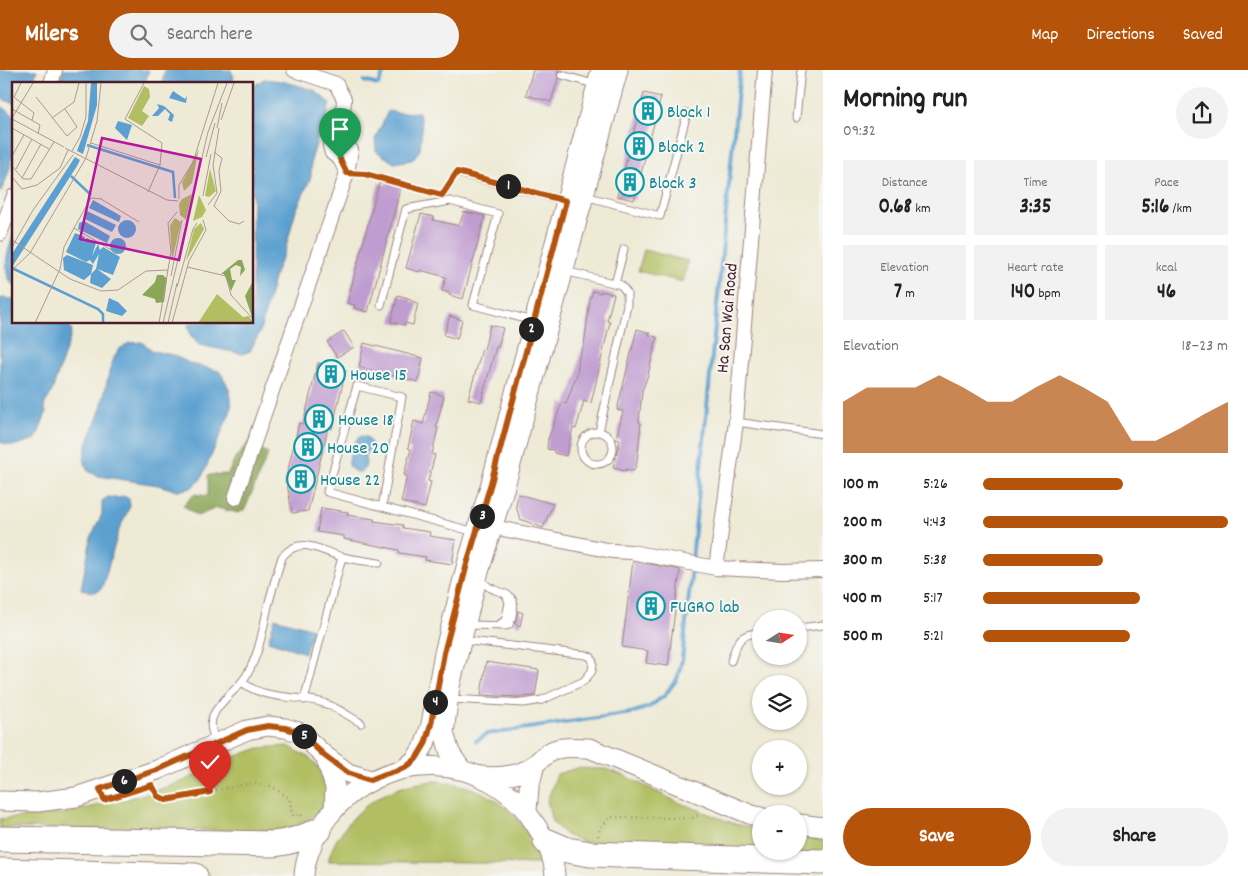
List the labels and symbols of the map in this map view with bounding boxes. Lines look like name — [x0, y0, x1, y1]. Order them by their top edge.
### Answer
inset map — [12, 82, 254, 324]
building icon: Block 1 — [633, 96, 663, 126]
place label: Block 1 — [667, 101, 711, 126]
pin — [319, 108, 361, 159]
building icon: Block 2 — [624, 131, 654, 161]
place label: Block 2 — [658, 136, 705, 161]
building icon: Block 3 — [615, 167, 645, 197]
place label: Block 3 — [649, 172, 697, 197]
pin: 1 — [496, 174, 520, 198]
street label: Ha San Wai Road — [711, 262, 746, 374]
pin: 2 — [518, 316, 544, 342]
building icon: House 15 — [316, 359, 346, 389]
place label: House 15 — [350, 364, 407, 389]
building icon: House 18 — [304, 404, 334, 434]
place label: House 18 — [338, 409, 394, 434]
building icon: House 20 — [293, 432, 323, 462]
place label: House 20 — [327, 437, 389, 462]
building icon: House 22 — [286, 464, 316, 494]
place label: House 22 — [320, 469, 380, 494]
pin: 3 — [470, 504, 494, 528]
building icon: FUGRO lab — [636, 591, 666, 621]
place label: FUGRO lab — [670, 596, 740, 621]
north arrow — [752, 610, 808, 665]
pin: 4 — [422, 690, 448, 714]
pin: 5 — [292, 724, 316, 748]
pin — [189, 741, 231, 792]
pin: 6 — [112, 768, 136, 794]

